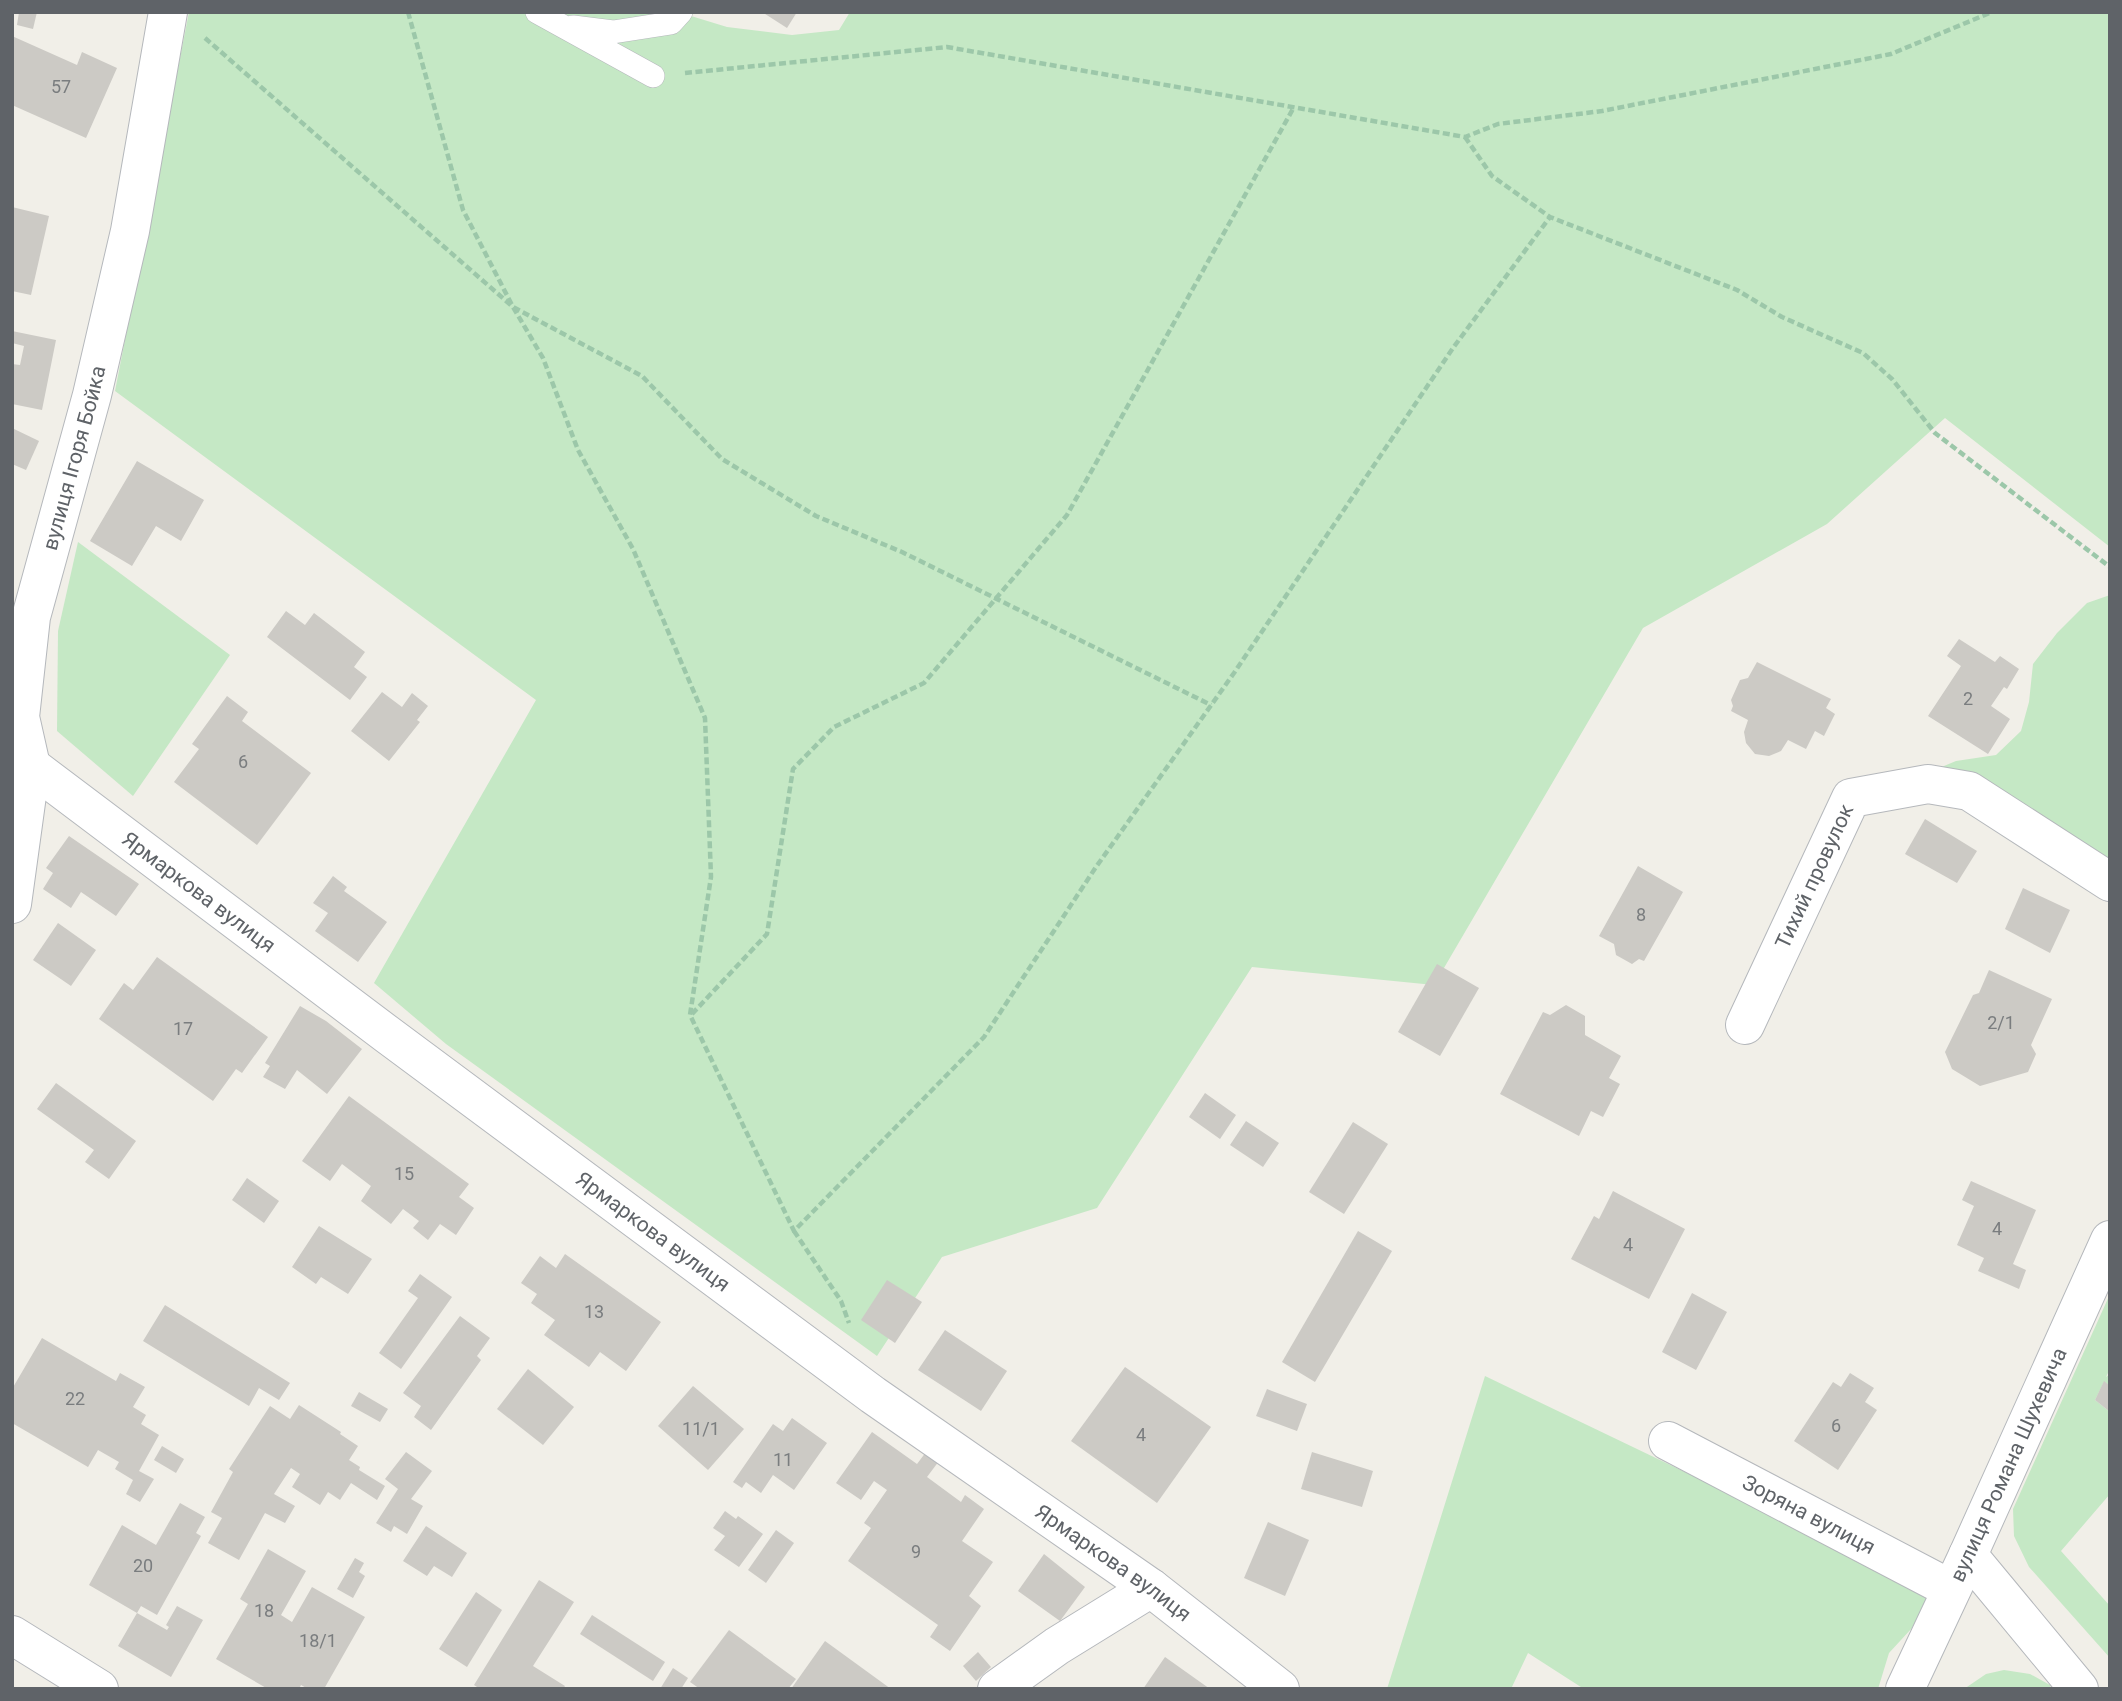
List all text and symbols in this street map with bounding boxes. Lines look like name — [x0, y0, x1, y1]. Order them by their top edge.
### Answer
house number: 57 — [51, 76, 71, 97]
street label: вулиця Ігоря Бойка — [38, 363, 110, 553]
house number: 2 — [1963, 688, 1973, 709]
house number: 6 — [238, 751, 248, 772]
street label: Тихий провулок — [1770, 800, 1859, 952]
street label: Ярмаркова вулиця — [117, 827, 280, 958]
house number: 8 — [1636, 904, 1646, 925]
house number: 2/1 — [1987, 1012, 2015, 1033]
house number: 17 — [173, 1018, 193, 1039]
house number: 15 — [394, 1163, 414, 1184]
street label: Ярмаркова вулиця — [571, 1167, 735, 1297]
house number: 4 — [1992, 1218, 2002, 1239]
house number: 4 — [1623, 1234, 1633, 1255]
house number: 13 — [584, 1301, 604, 1322]
street label: вулиця Романа Шухевича — [1945, 1344, 2072, 1586]
house number: 22 — [65, 1388, 85, 1409]
house number: 6 — [1831, 1415, 1841, 1436]
house number: 11/1 — [682, 1418, 720, 1439]
house number: 4 — [1136, 1424, 1146, 1445]
house number: 11 — [773, 1449, 793, 1470]
street label: Зоряна вулиця — [1738, 1470, 1879, 1559]
street label: Ярмаркова вулиця — [1031, 1499, 1196, 1627]
house number: 9 — [911, 1541, 921, 1562]
house number: 20 — [133, 1555, 153, 1576]
house number: 18 — [254, 1600, 274, 1621]
house number: 18/1 — [299, 1630, 337, 1651]

